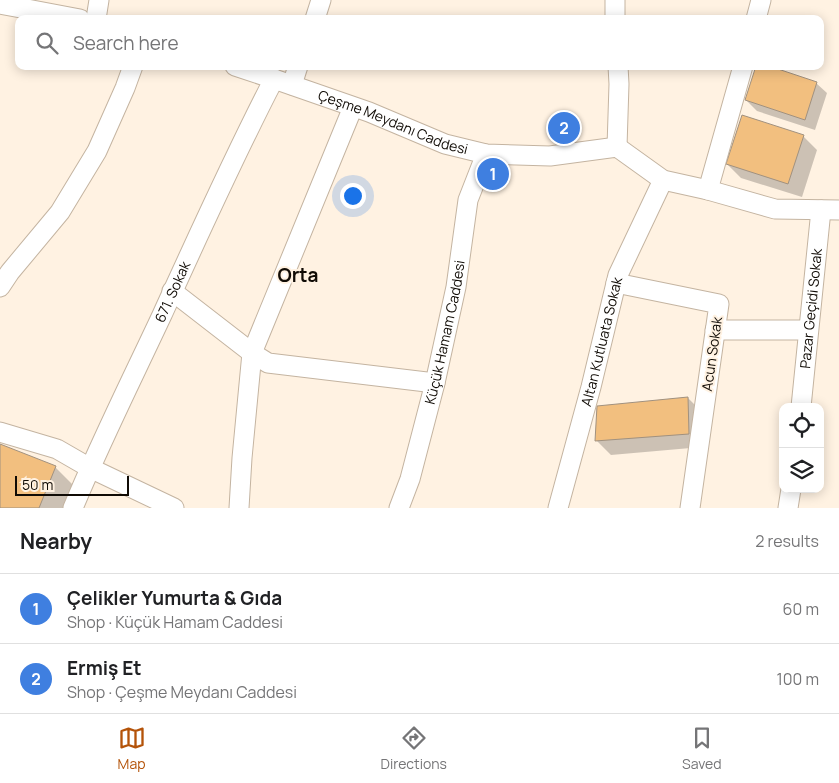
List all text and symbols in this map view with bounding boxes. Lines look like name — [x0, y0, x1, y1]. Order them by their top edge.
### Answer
search box — [15, 15, 824, 70]
icon: search — [33, 29, 61, 57]
text: Search here — [73, 30, 179, 56]
street label: Çeşme Meydanı Caddesi — [316, 85, 470, 158]
pin: 2 — [548, 109, 580, 147]
pin: 1 — [477, 155, 509, 193]
your location — [340, 183, 366, 209]
street label: Pazar Geçidi Sokak — [795, 247, 826, 369]
street label: 671. Sokak — [150, 257, 195, 325]
street label: Küçük Hamam Caddesi — [420, 259, 469, 406]
district label: Orta — [278, 262, 319, 288]
street label: Altan Kutluata Sokak — [576, 274, 626, 408]
street label: Acun Sokak — [697, 315, 726, 392]
map controls — [779, 403, 824, 493]
button: locate — [779, 403, 824, 448]
button: layers — [779, 448, 824, 493]
scale bar — [15, 473, 129, 496]
text: 50 m — [22, 475, 53, 494]
text: Nearby — [20, 527, 92, 555]
text: 2 results — [755, 530, 819, 552]
text: Çelikler Yumurta & Gıda — [67, 585, 282, 611]
text: 1 — [32, 598, 40, 620]
text: 60 m — [783, 598, 819, 620]
text: Shop · Küçük Hamam Caddesi — [67, 611, 283, 633]
text: Ermiş Et — [67, 655, 142, 681]
text: 2 — [31, 668, 41, 690]
text: 100 m — [776, 668, 819, 690]
text: Shop · Çeşme Meydanı Caddesi — [67, 681, 297, 703]
tab: Map — [118, 724, 146, 773]
tab: Directions — [381, 724, 447, 773]
tab: Saved — [682, 724, 721, 773]

